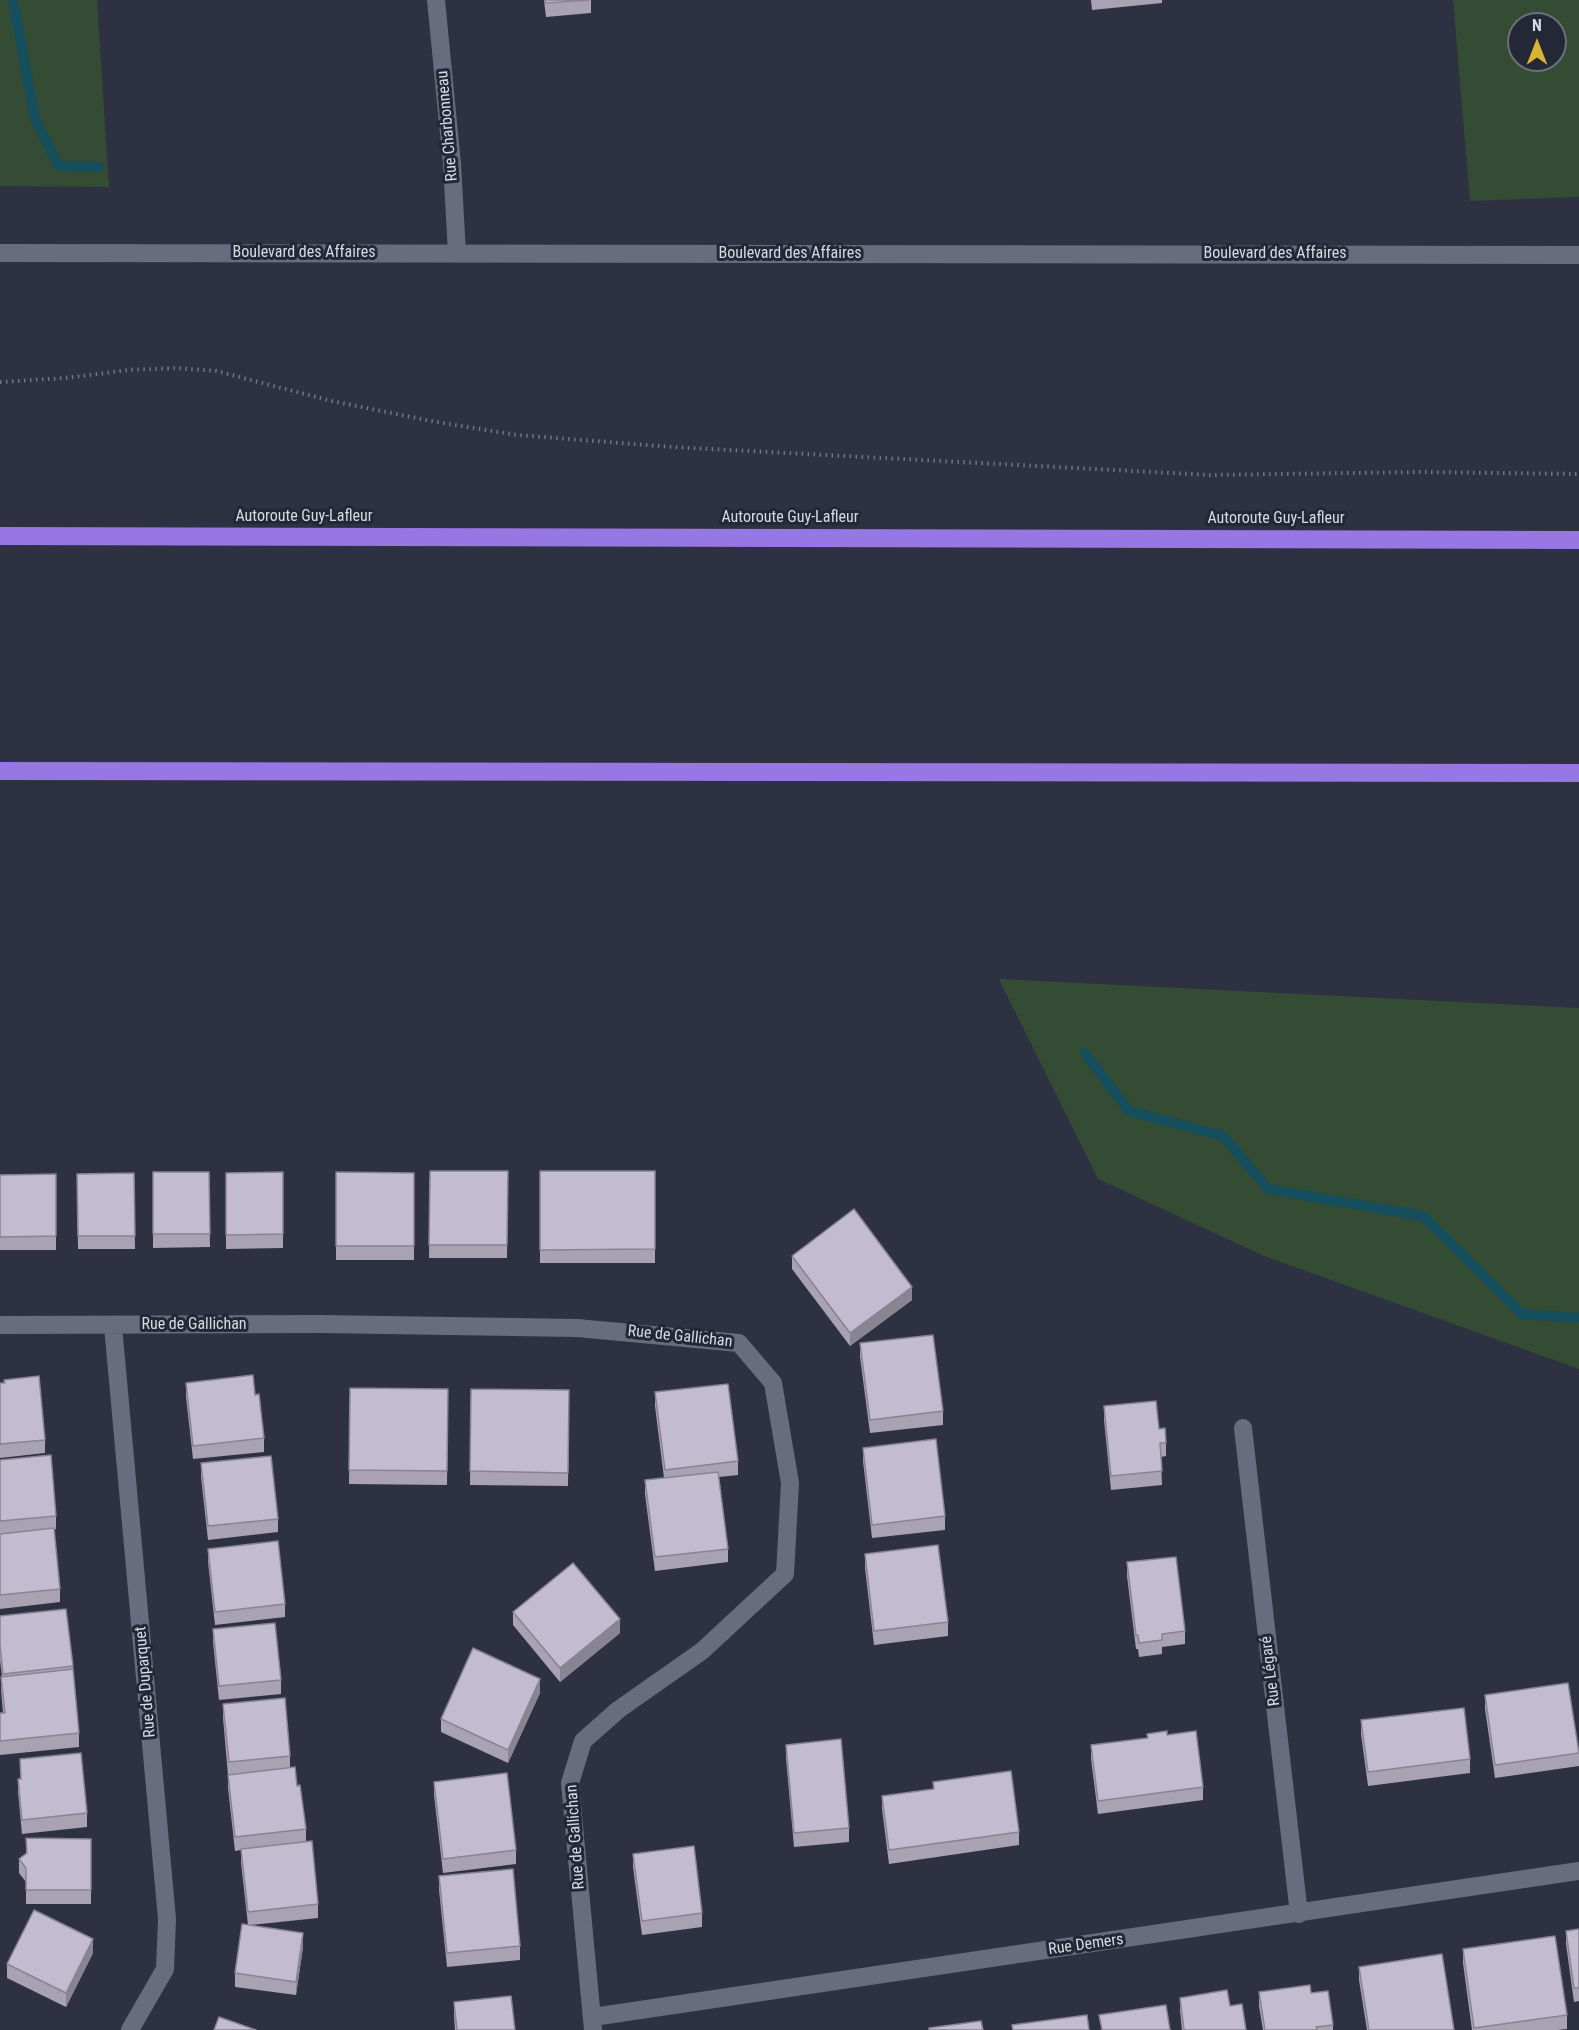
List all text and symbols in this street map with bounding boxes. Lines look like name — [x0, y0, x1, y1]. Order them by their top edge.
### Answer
north arrow — [1507, 12, 1567, 72]
text: N — [1532, 16, 1542, 35]
street label: Rue Charbonneau — [434, 70, 462, 182]
street label: Boulevard des Affaires — [233, 243, 375, 263]
street label: Boulevard des Affaires — [719, 244, 861, 264]
street label: Boulevard des Affaires — [1204, 244, 1346, 264]
street label: Autoroute Guy-Lafleur — [235, 507, 373, 527]
street label: Autoroute Guy-Lafleur — [721, 508, 859, 528]
street label: Autoroute Guy-Lafleur — [1207, 509, 1345, 529]
street label: Rue de Gallichan — [141, 1315, 247, 1335]
street label: Rue de Gallichan — [627, 1322, 733, 1352]
street label: Rue de Duparquet — [132, 1626, 160, 1738]
street label: Rue Légaré — [1257, 1635, 1285, 1707]
street label: Rue de Gallichan — [563, 1784, 589, 1890]
street label: Rue Demers — [1047, 1930, 1125, 1960]

